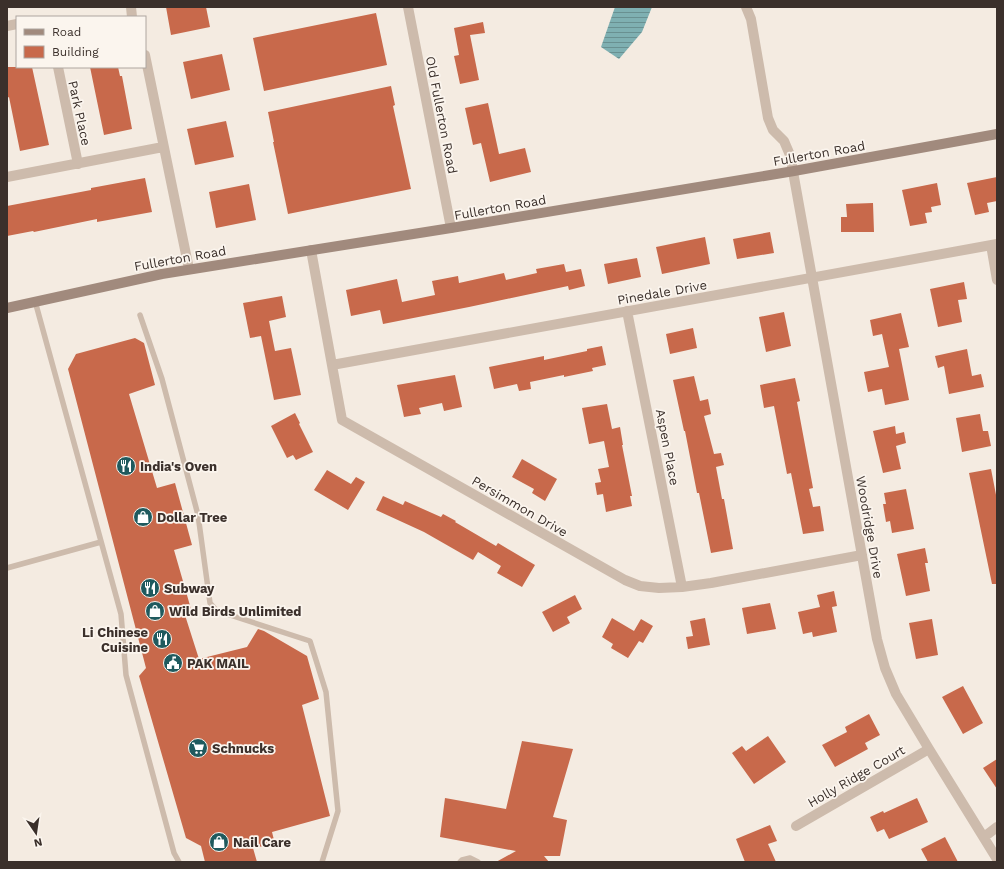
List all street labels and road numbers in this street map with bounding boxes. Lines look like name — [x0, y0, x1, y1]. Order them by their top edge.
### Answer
street label: Old Fullerton Road — [423, 55, 460, 175]
street label: Park Place — [65, 79, 94, 147]
street label: Fullerton Road — [772, 138, 866, 169]
street label: Fullerton Road — [453, 192, 547, 223]
street label: Fullerton Road — [133, 243, 227, 274]
street label: Pinedale Drive — [616, 277, 708, 308]
street label: Aspen Place — [653, 408, 682, 487]
street label: Persimmon Drive — [469, 473, 570, 540]
street label: Woodridge Drive — [853, 475, 886, 580]
street label: Holly Ridge Court — [805, 742, 908, 810]

